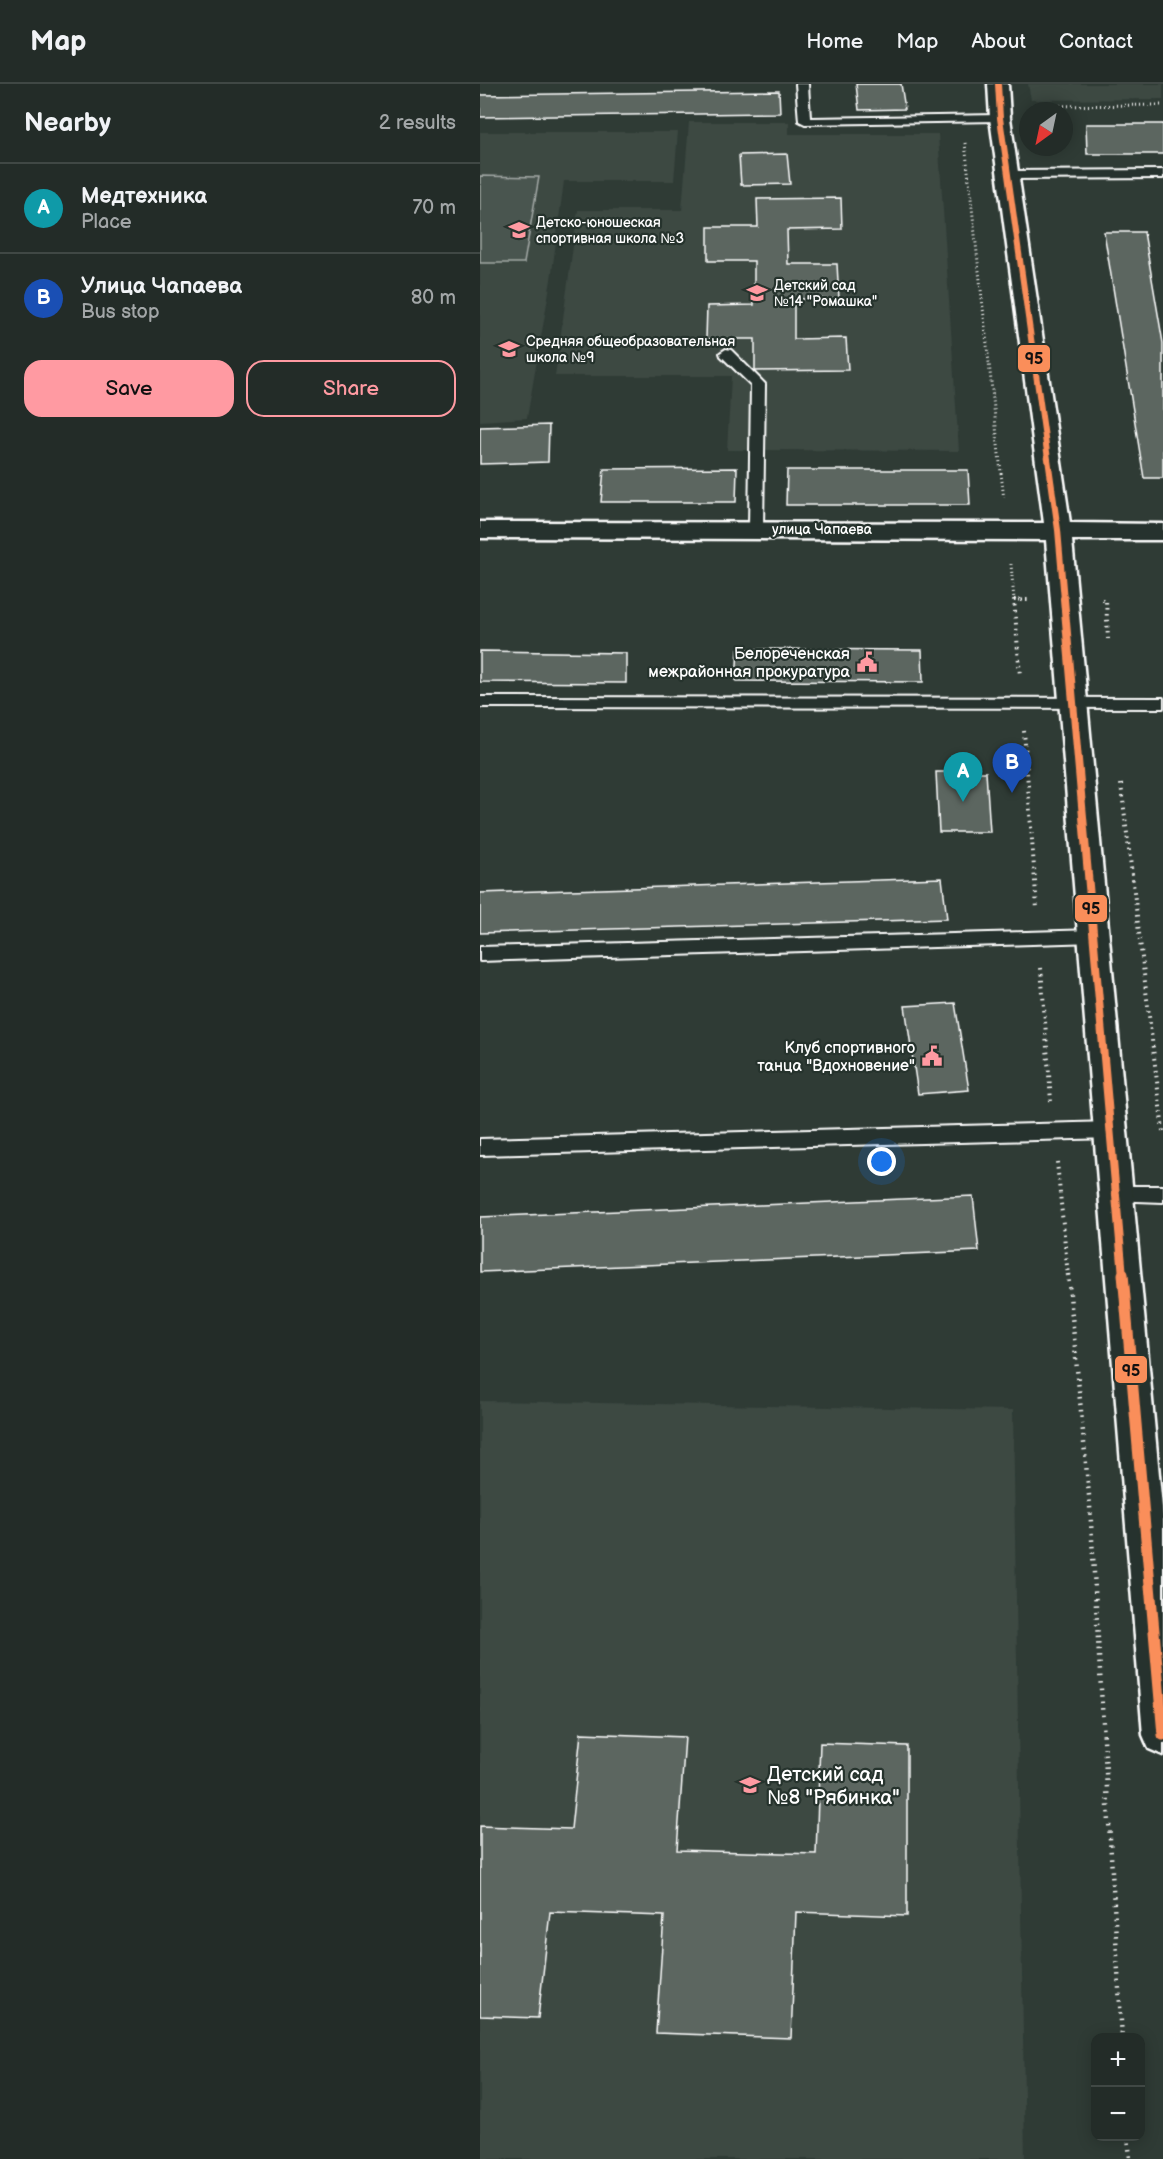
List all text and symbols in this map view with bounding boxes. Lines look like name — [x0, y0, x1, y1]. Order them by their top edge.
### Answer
text: Map — [30, 25, 86, 58]
text: Home — [806, 29, 863, 54]
text: Map — [896, 29, 938, 54]
text: About — [971, 29, 1026, 54]
text: Contact — [1059, 29, 1133, 54]
north arrow — [1019, 102, 1073, 156]
text: Nearby — [24, 108, 111, 139]
text: 2 results — [379, 111, 456, 135]
text: Медтехника — [81, 183, 207, 210]
text: A — [37, 196, 50, 220]
text: 70 m — [412, 196, 456, 220]
text: Place — [81, 210, 132, 234]
place label: Детско-юношеская спортивная школа №3 — [536, 214, 684, 247]
school or university icon: Детско-юношеская спортивная школа №3 — [507, 218, 531, 242]
text: Улица Чапаева — [81, 273, 242, 300]
place label: Детский сад №14 "Ромашка" — [774, 277, 877, 310]
school or university icon: Детский сад №14 "Ромашка" — [745, 281, 769, 305]
text: B — [36, 286, 51, 310]
text: 80 m — [411, 286, 456, 310]
text: Bus stop — [81, 300, 160, 324]
place label: Средняя общеобразовательная школа №9 — [526, 333, 735, 366]
school or university icon: Средняя общеобразовательная школа №9 — [497, 337, 521, 361]
line badge: 95 — [1017, 344, 1051, 373]
text: 95 — [1025, 350, 1043, 369]
button: Save — [24, 360, 234, 417]
button: Share — [246, 360, 456, 417]
street label: улица Чапаева — [772, 521, 873, 538]
place label: Белореченская межрайонная прокуратура — [648, 645, 851, 682]
public building icon: Белореченская межрайонная прокуратура — [855, 650, 879, 674]
pin: B — [992, 744, 1032, 793]
pin: A — [944, 752, 982, 802]
line badge: 95 — [1074, 894, 1108, 923]
text: 95 — [1082, 900, 1100, 919]
place label: Клуб спортивного танца "Вдохновение" — [757, 1039, 915, 1076]
public building icon: Клуб спортивного танца "Вдохновение" — [920, 1044, 944, 1068]
your location — [867, 1147, 896, 1176]
line badge: 95 — [1114, 1355, 1148, 1384]
text: 95 — [1122, 1362, 1140, 1381]
place label: Детский сад №8 "Рябинка" — [767, 1763, 900, 1810]
school or university icon: Детский сад №8 "Рябинка" — [738, 1773, 762, 1797]
map controls — [1091, 2033, 1145, 2141]
button: + — [1091, 2033, 1145, 2087]
button: − — [1091, 2087, 1145, 2141]

